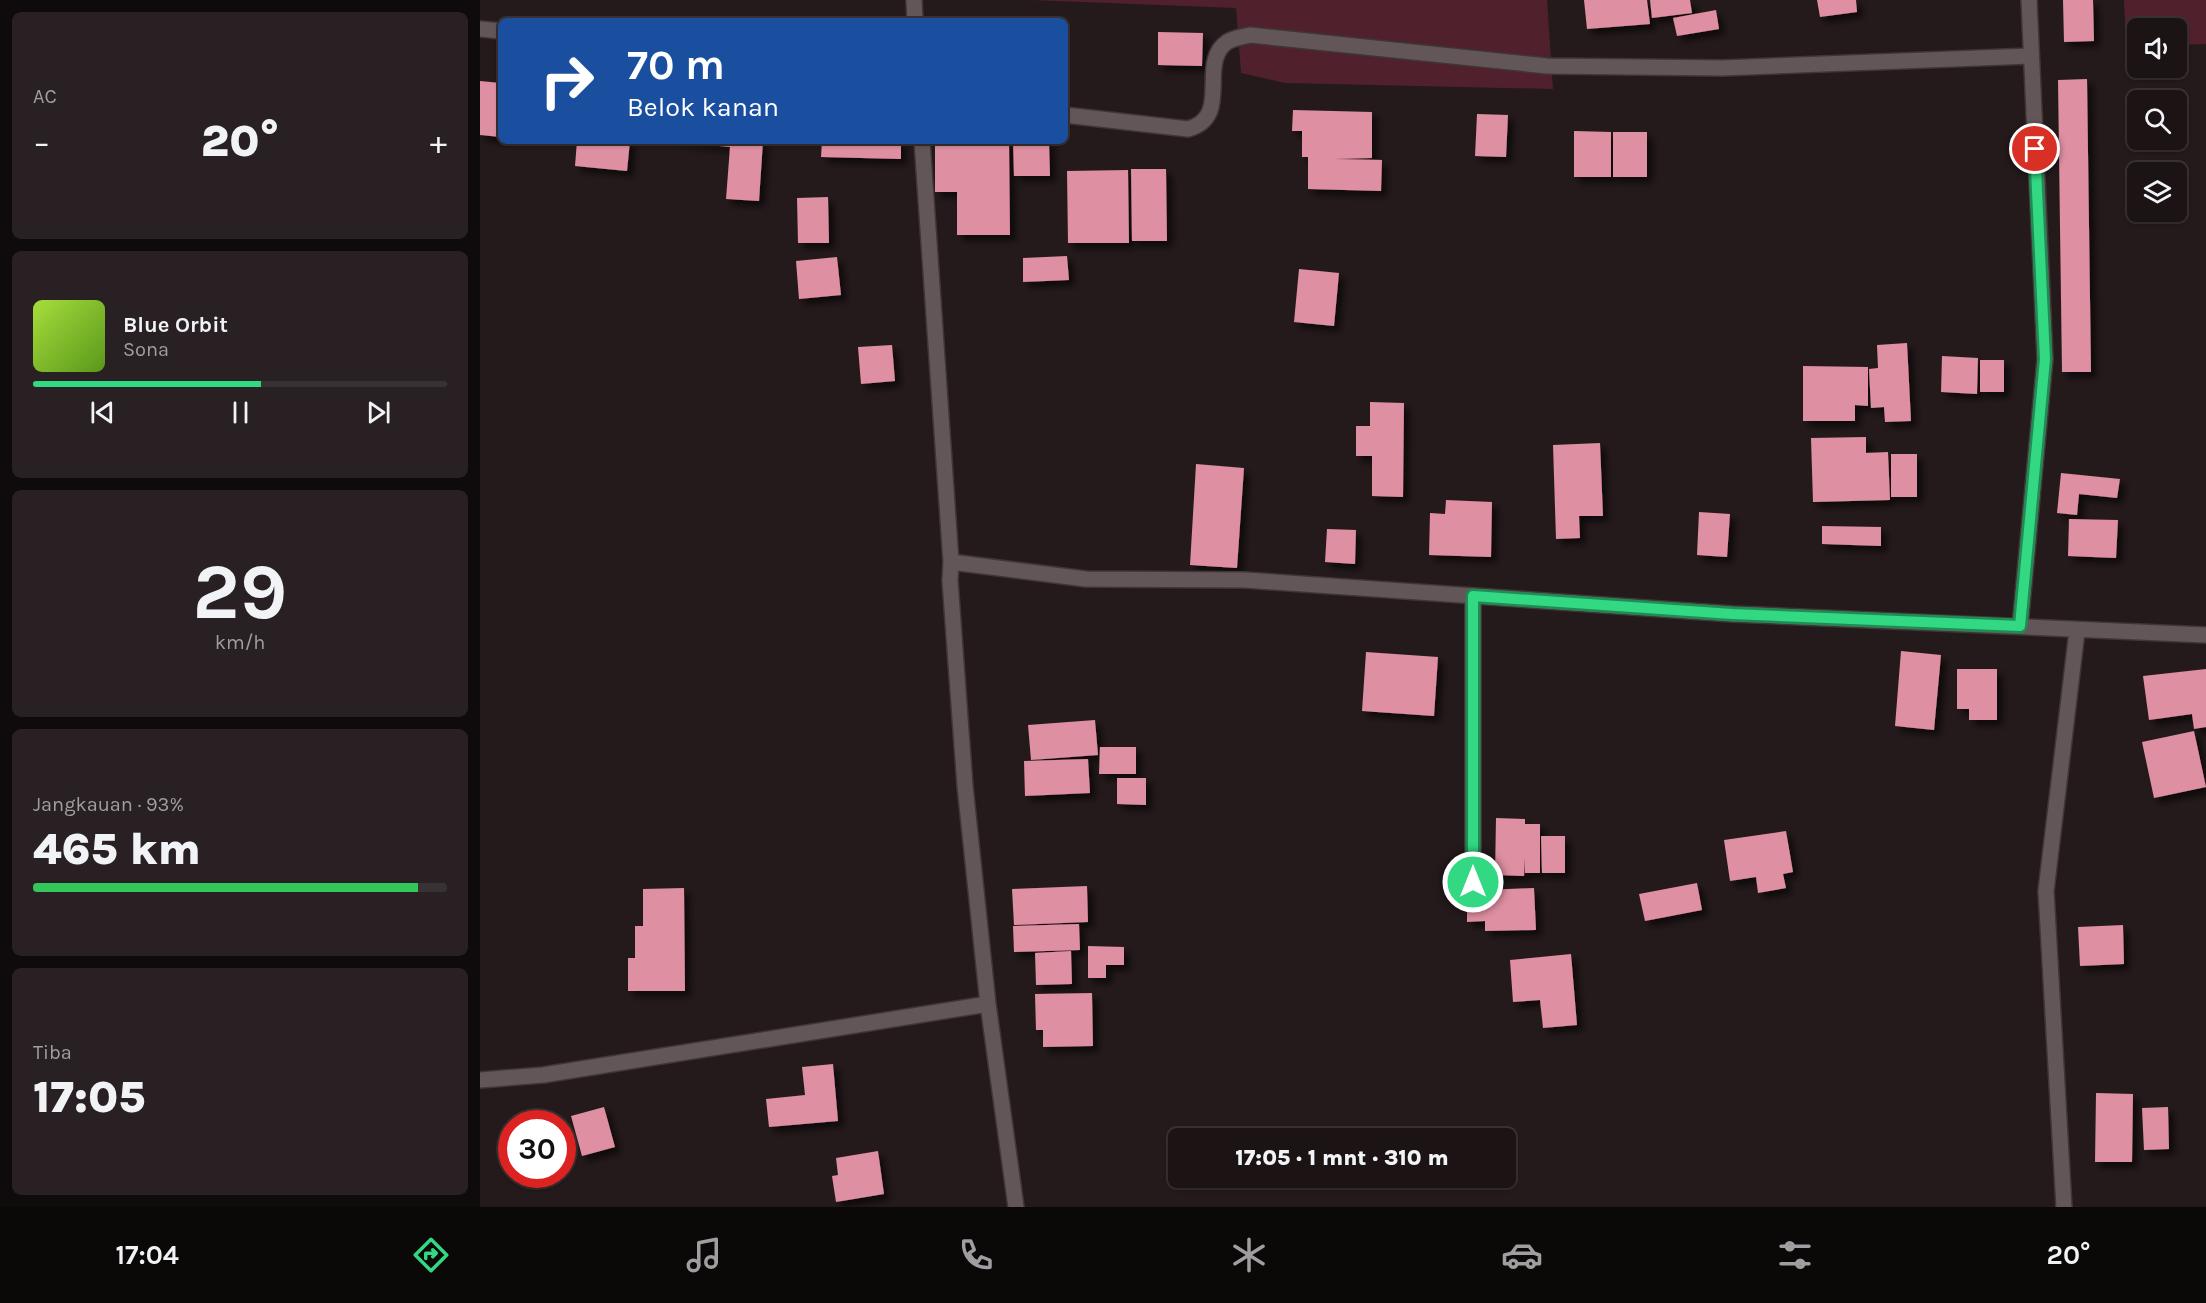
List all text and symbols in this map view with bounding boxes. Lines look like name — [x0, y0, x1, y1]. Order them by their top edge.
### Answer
map controls — [2127, 18, 2187, 222]
button: sound — [2127, 18, 2187, 78]
text: 70 m — [627, 40, 725, 90]
icon: right — [528, 42, 606, 120]
text: AC — [33, 85, 57, 108]
button: search — [2127, 90, 2187, 150]
text: Belok kanan — [627, 91, 779, 123]
text: 20° — [201, 115, 279, 167]
text: − — [33, 123, 50, 161]
text: + — [430, 123, 447, 161]
pin — [2009, 123, 2060, 174]
icon: arrive — [2018, 132, 2051, 165]
button: layers — [2127, 162, 2187, 222]
text: Blue Orbit — [123, 312, 228, 338]
text: Sona — [123, 338, 169, 361]
icon: previous — [86, 396, 119, 429]
icon: pause — [224, 396, 257, 429]
icon: next — [362, 396, 395, 429]
text: 29 — [193, 546, 287, 638]
text: km/h — [215, 631, 265, 654]
text: Jangkauan · 93% — [33, 793, 184, 816]
text: 465 km — [33, 823, 201, 875]
position arrow — [1441, 850, 1505, 914]
text: Tiba — [33, 1041, 72, 1064]
text: 17:05 — [33, 1071, 145, 1123]
speed limit sign: 30 — [498, 1110, 576, 1188]
text: 17:05 · 1 mnt · 310 m — [1235, 1145, 1449, 1171]
icon: directions — [410, 1234, 452, 1276]
icon: music — [683, 1234, 725, 1276]
icon: phone — [955, 1234, 997, 1276]
icon: climate — [1228, 1234, 1270, 1276]
icon: car — [1501, 1234, 1543, 1276]
icon: filters — [1774, 1234, 1816, 1276]
text: 17:04 — [115, 1239, 179, 1271]
text: 20° — [2047, 1239, 2090, 1271]

